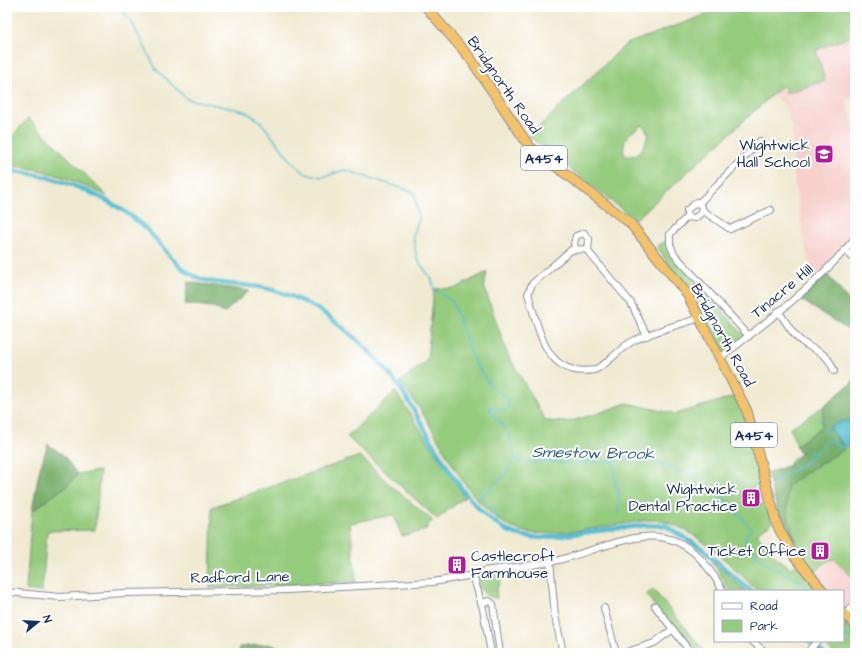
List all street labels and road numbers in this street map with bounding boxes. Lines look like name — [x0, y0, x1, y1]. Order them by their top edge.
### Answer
street label: Bridgnorth Road — [461, 32, 545, 139]
road number: A454 — [521, 146, 567, 170]
street label: Tinacre Hill — [747, 259, 818, 323]
street label: Bridgnorth Road — [685, 280, 760, 391]
road number: A454 — [731, 423, 777, 447]
street label: Radford Lane — [190, 566, 290, 589]

